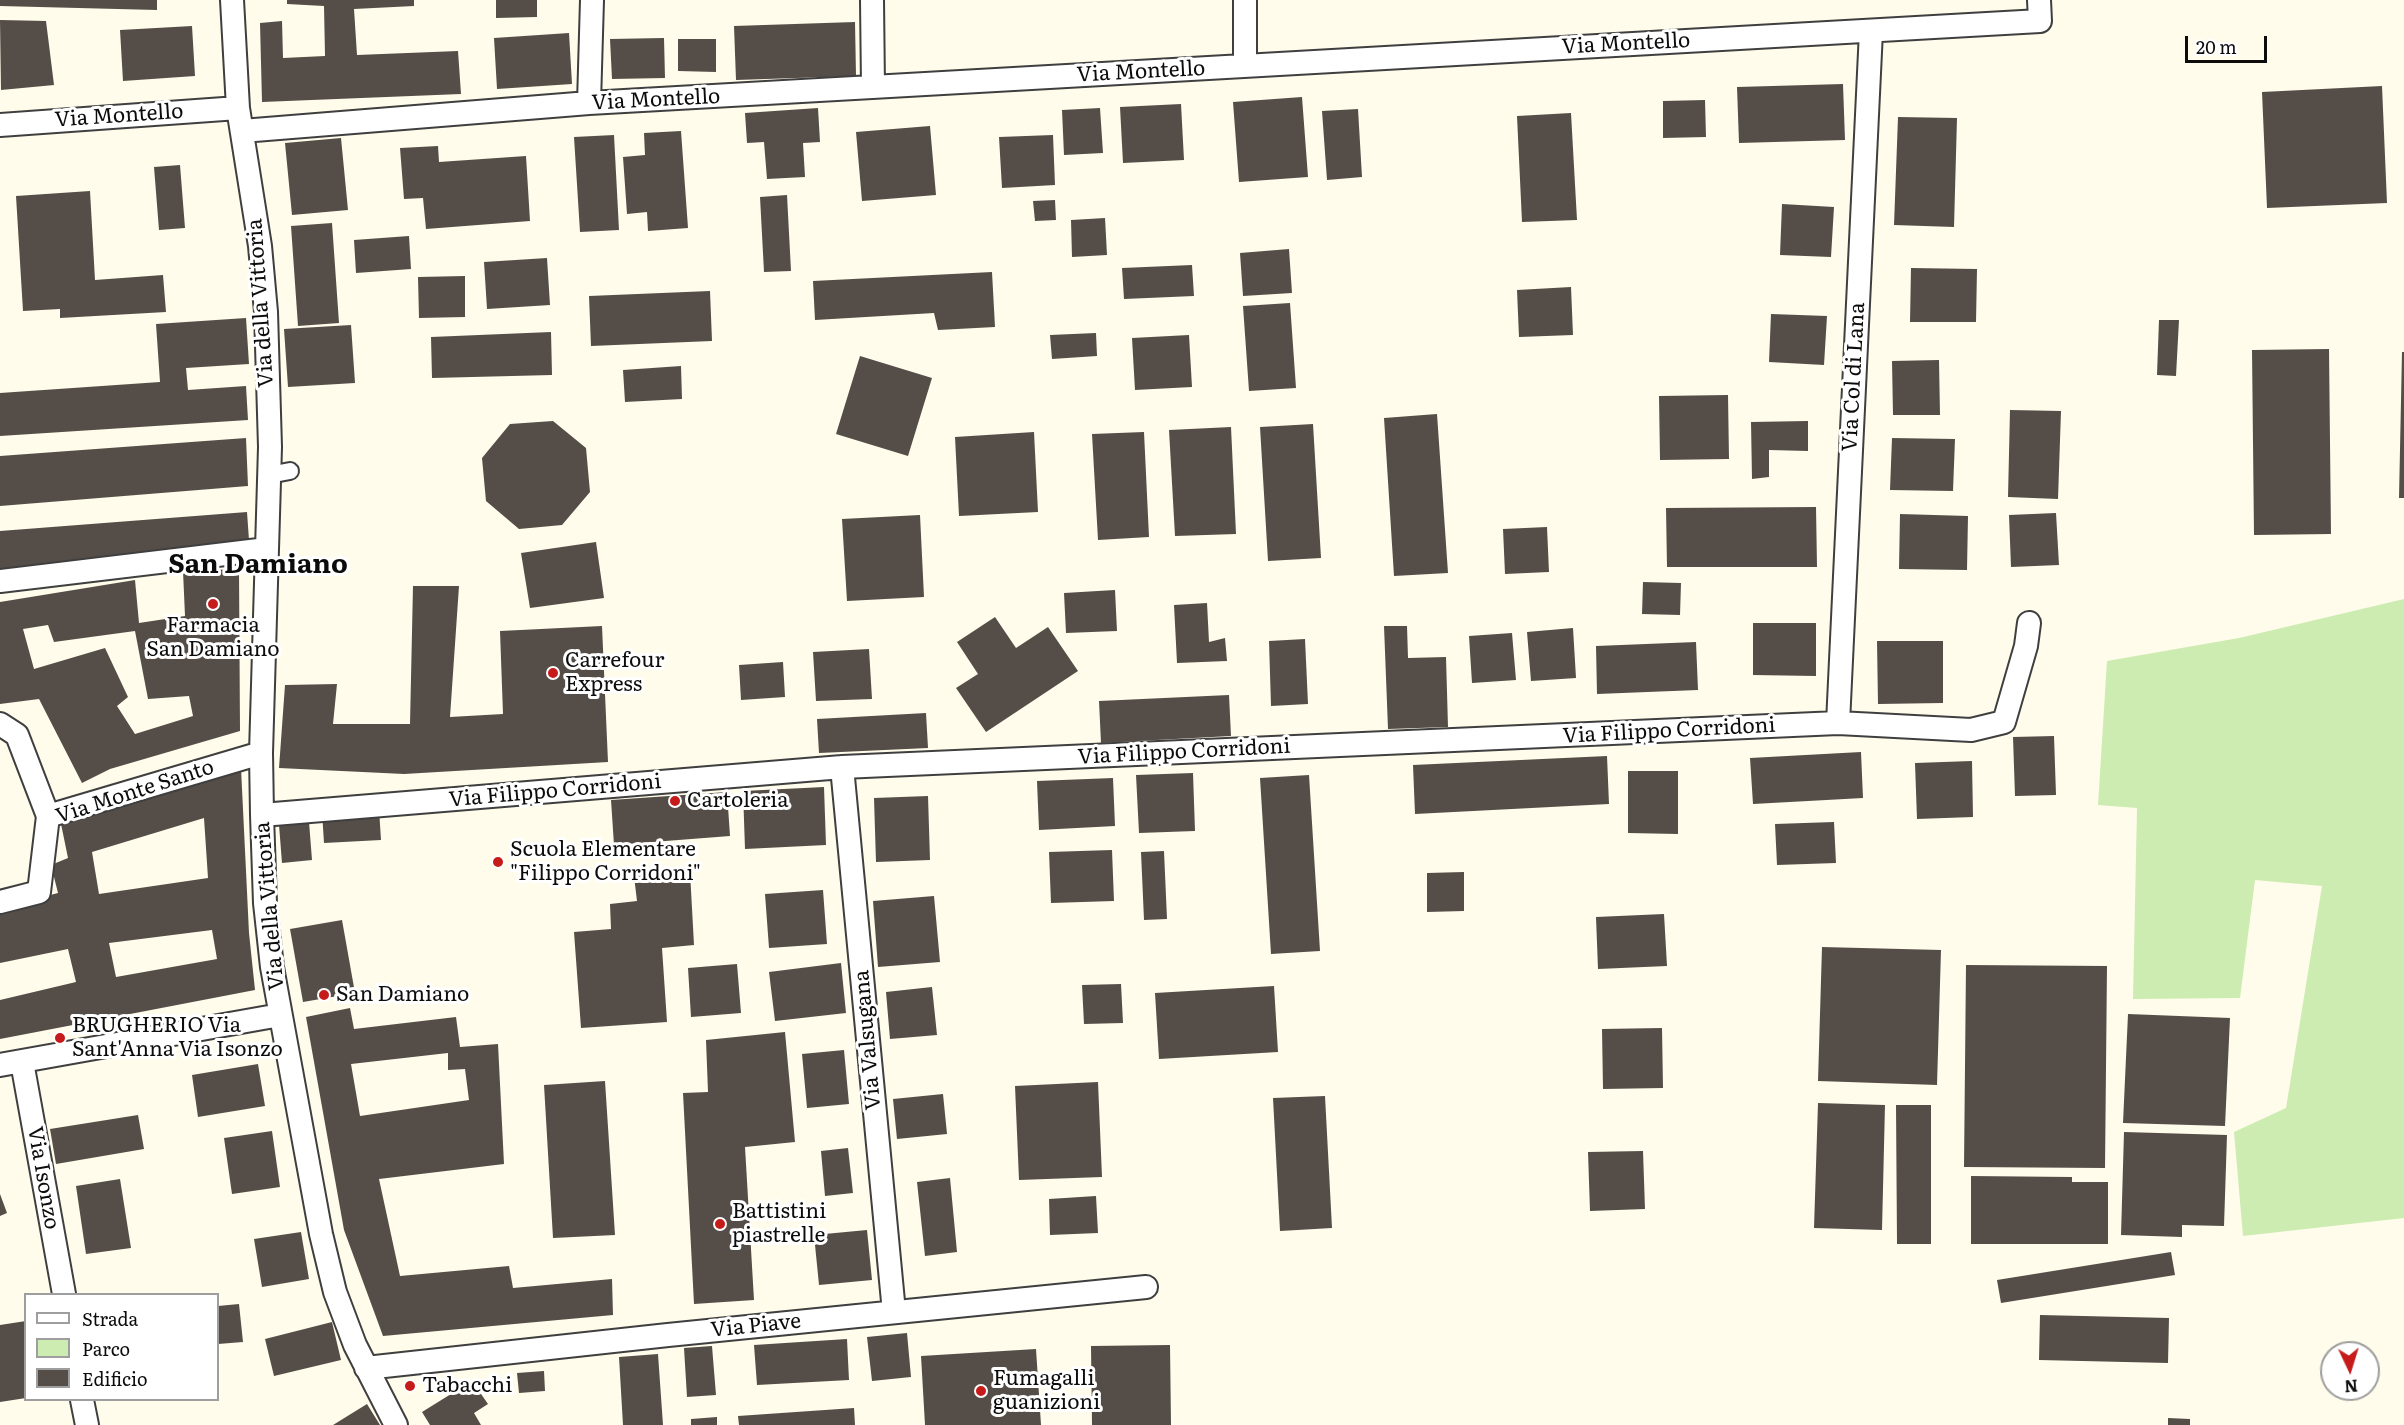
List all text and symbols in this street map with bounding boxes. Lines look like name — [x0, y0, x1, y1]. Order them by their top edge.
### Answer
scale bar — [2188, 24, 2270, 62]
street label: Via Montello — [1561, 28, 1691, 60]
text: 20 m — [2196, 33, 2237, 60]
street label: Via Montello — [1076, 56, 1206, 88]
street label: Via Montello — [591, 84, 721, 116]
street label: Via Montello — [54, 99, 184, 133]
street label: Via della Vittoria — [243, 218, 279, 388]
street label: Via Col di Lana — [1838, 302, 1870, 452]
district label: San Damiano — [168, 549, 348, 581]
marker: Farmacia San Damiano — [206, 597, 220, 611]
place label: Farmacia San Damiano — [146, 613, 280, 663]
place label: Carrefour Express — [565, 648, 664, 698]
marker: Carrefour Express — [546, 666, 560, 680]
street label: Via Filippo Corridoni — [1562, 713, 1776, 749]
street label: Via Filippo Corridoni — [1077, 734, 1291, 770]
street label: Via Monte Santo — [53, 755, 217, 829]
street label: Via Filippo Corridoni — [448, 769, 662, 813]
place label: Cartoleria — [687, 788, 789, 814]
marker: Cartoleria — [668, 794, 682, 808]
street label: Via della Vittoria — [250, 821, 290, 991]
place label: Scuola Elementare "Filippo Corridoni" — [510, 837, 701, 887]
marker: Scuola Elementare "Filippo Corridoni" — [491, 855, 505, 869]
street label: Via Valsugana — [849, 969, 887, 1111]
place label: San Damiano — [336, 982, 469, 1008]
marker: San Damiano — [317, 988, 331, 1002]
place label: BRUGHERIO Via Sant'Anna Via Isonzo — [72, 1013, 283, 1063]
marker: BRUGHERIO Via Sant'Anna Via Isonzo — [53, 1031, 67, 1045]
street label: Via Isonzo — [22, 1124, 64, 1232]
place label: Battistini piastrelle — [732, 1199, 826, 1249]
marker: Battistini piastrelle — [713, 1217, 727, 1231]
legend — [24, 1293, 219, 1401]
text: Strada — [82, 1305, 138, 1332]
street label: Via Piave — [710, 1309, 802, 1343]
text: Parco — [82, 1335, 130, 1362]
north arrow — [2320, 1341, 2380, 1401]
text: Edificio — [82, 1365, 148, 1392]
place label: Fumagalli guanizioni — [993, 1366, 1100, 1416]
place label: Tabacchi — [422, 1373, 512, 1399]
text: N — [2344, 1375, 2359, 1399]
marker: Tabacchi — [403, 1379, 417, 1393]
marker: Fumagalli guanizioni — [974, 1384, 988, 1398]

